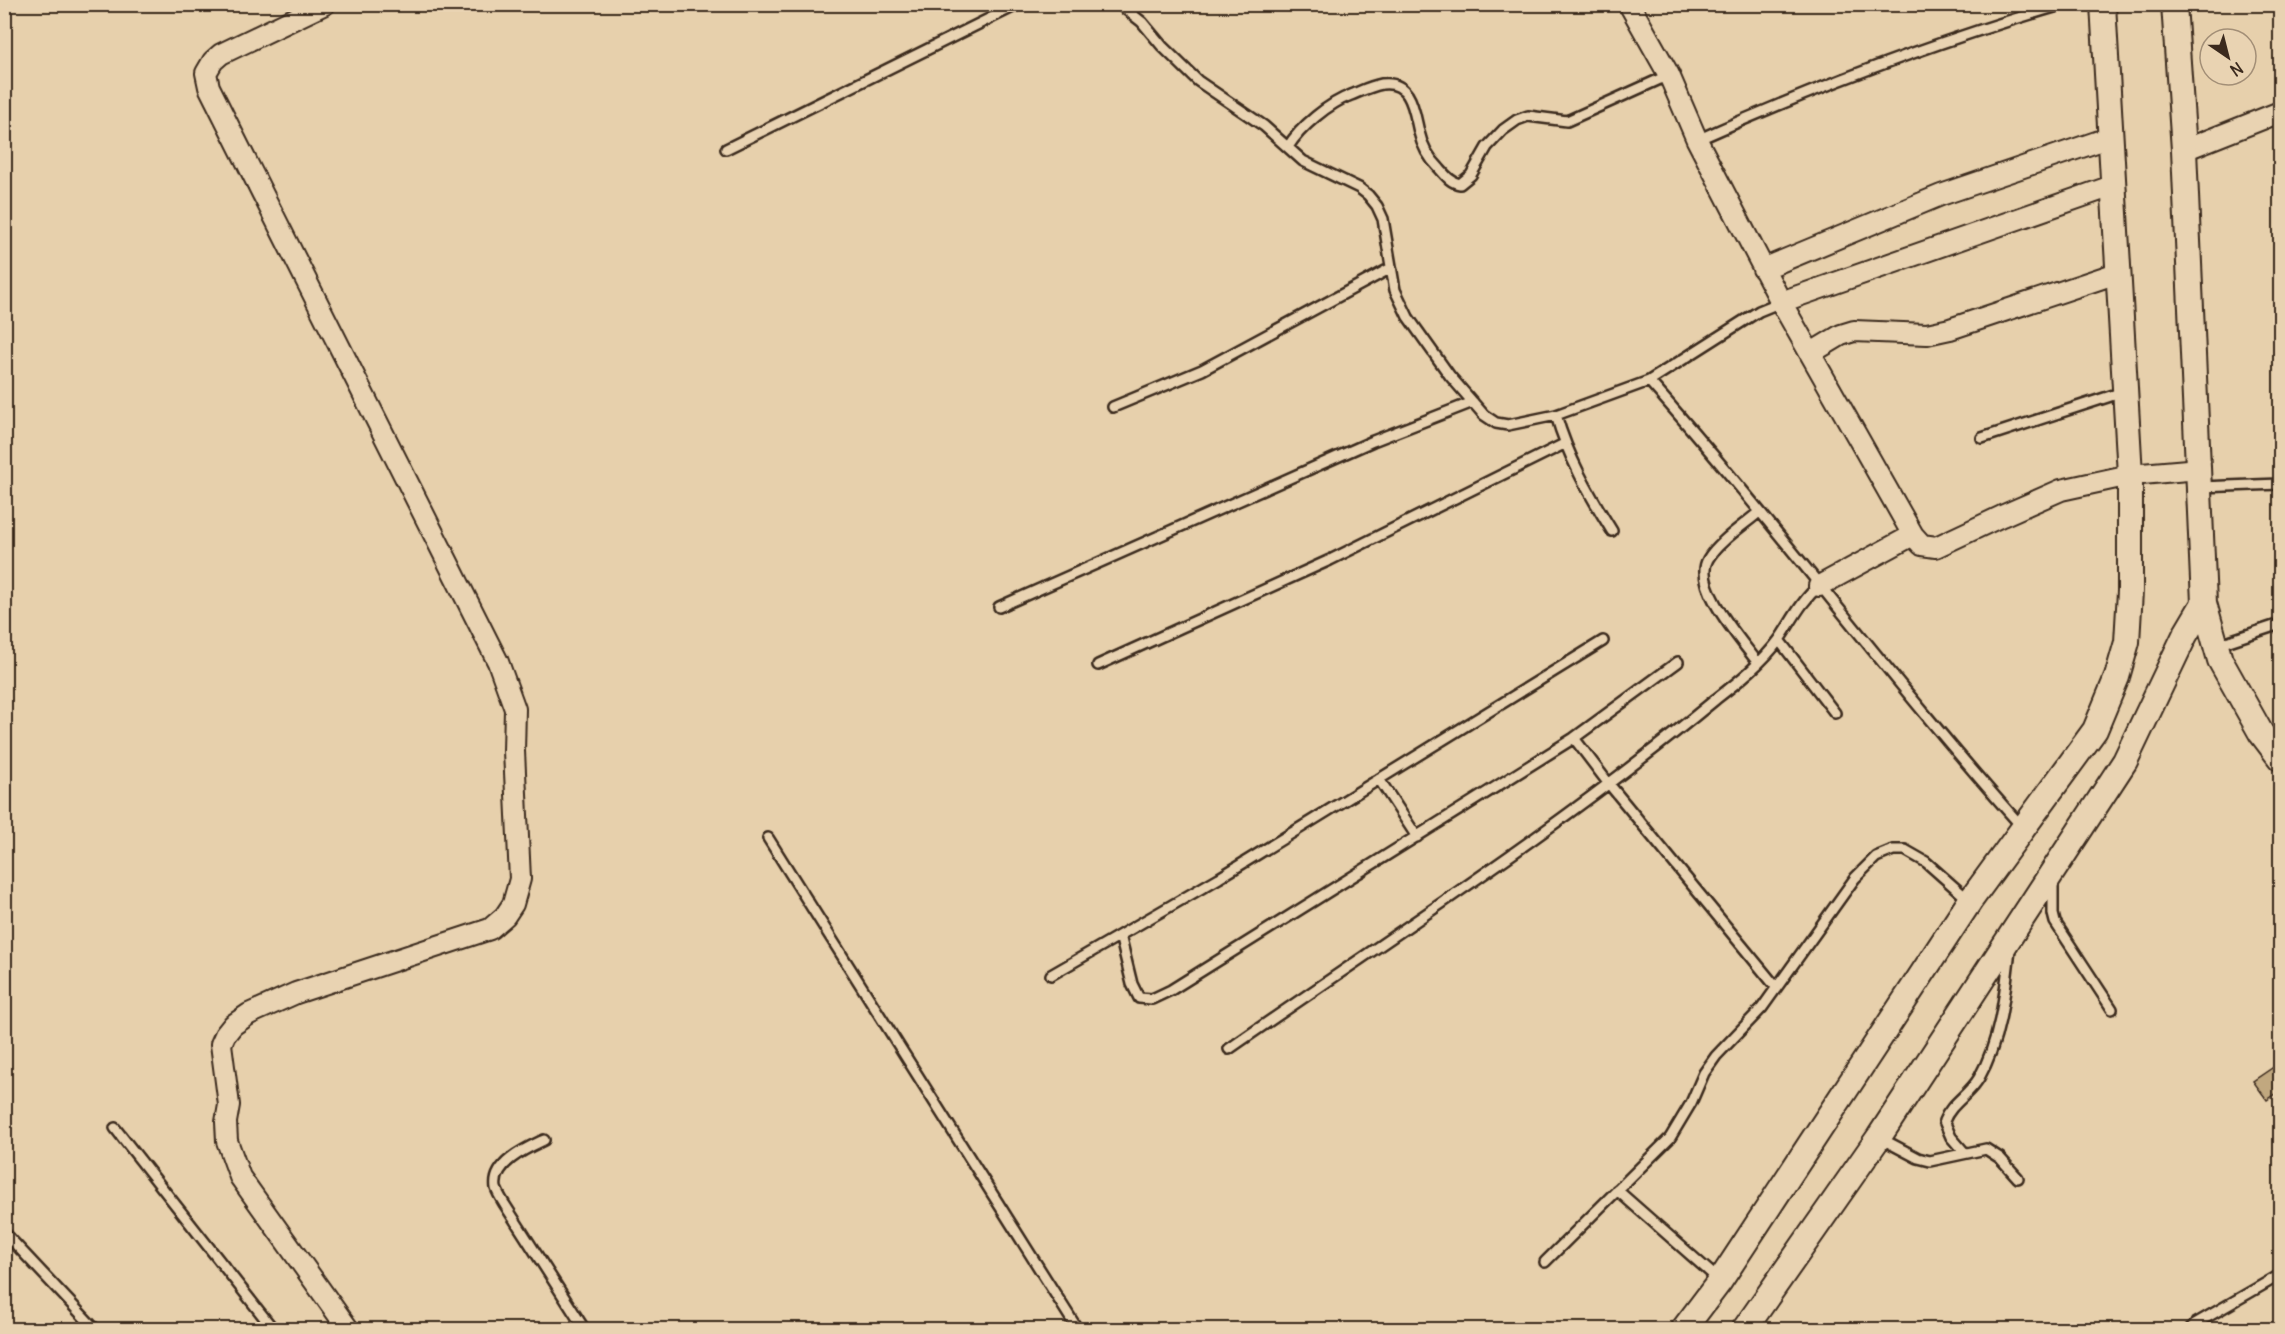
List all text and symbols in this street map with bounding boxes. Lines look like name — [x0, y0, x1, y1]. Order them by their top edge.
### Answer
north arrow — [2198, 27, 2258, 87]
text: N — [2226, 58, 2247, 81]

